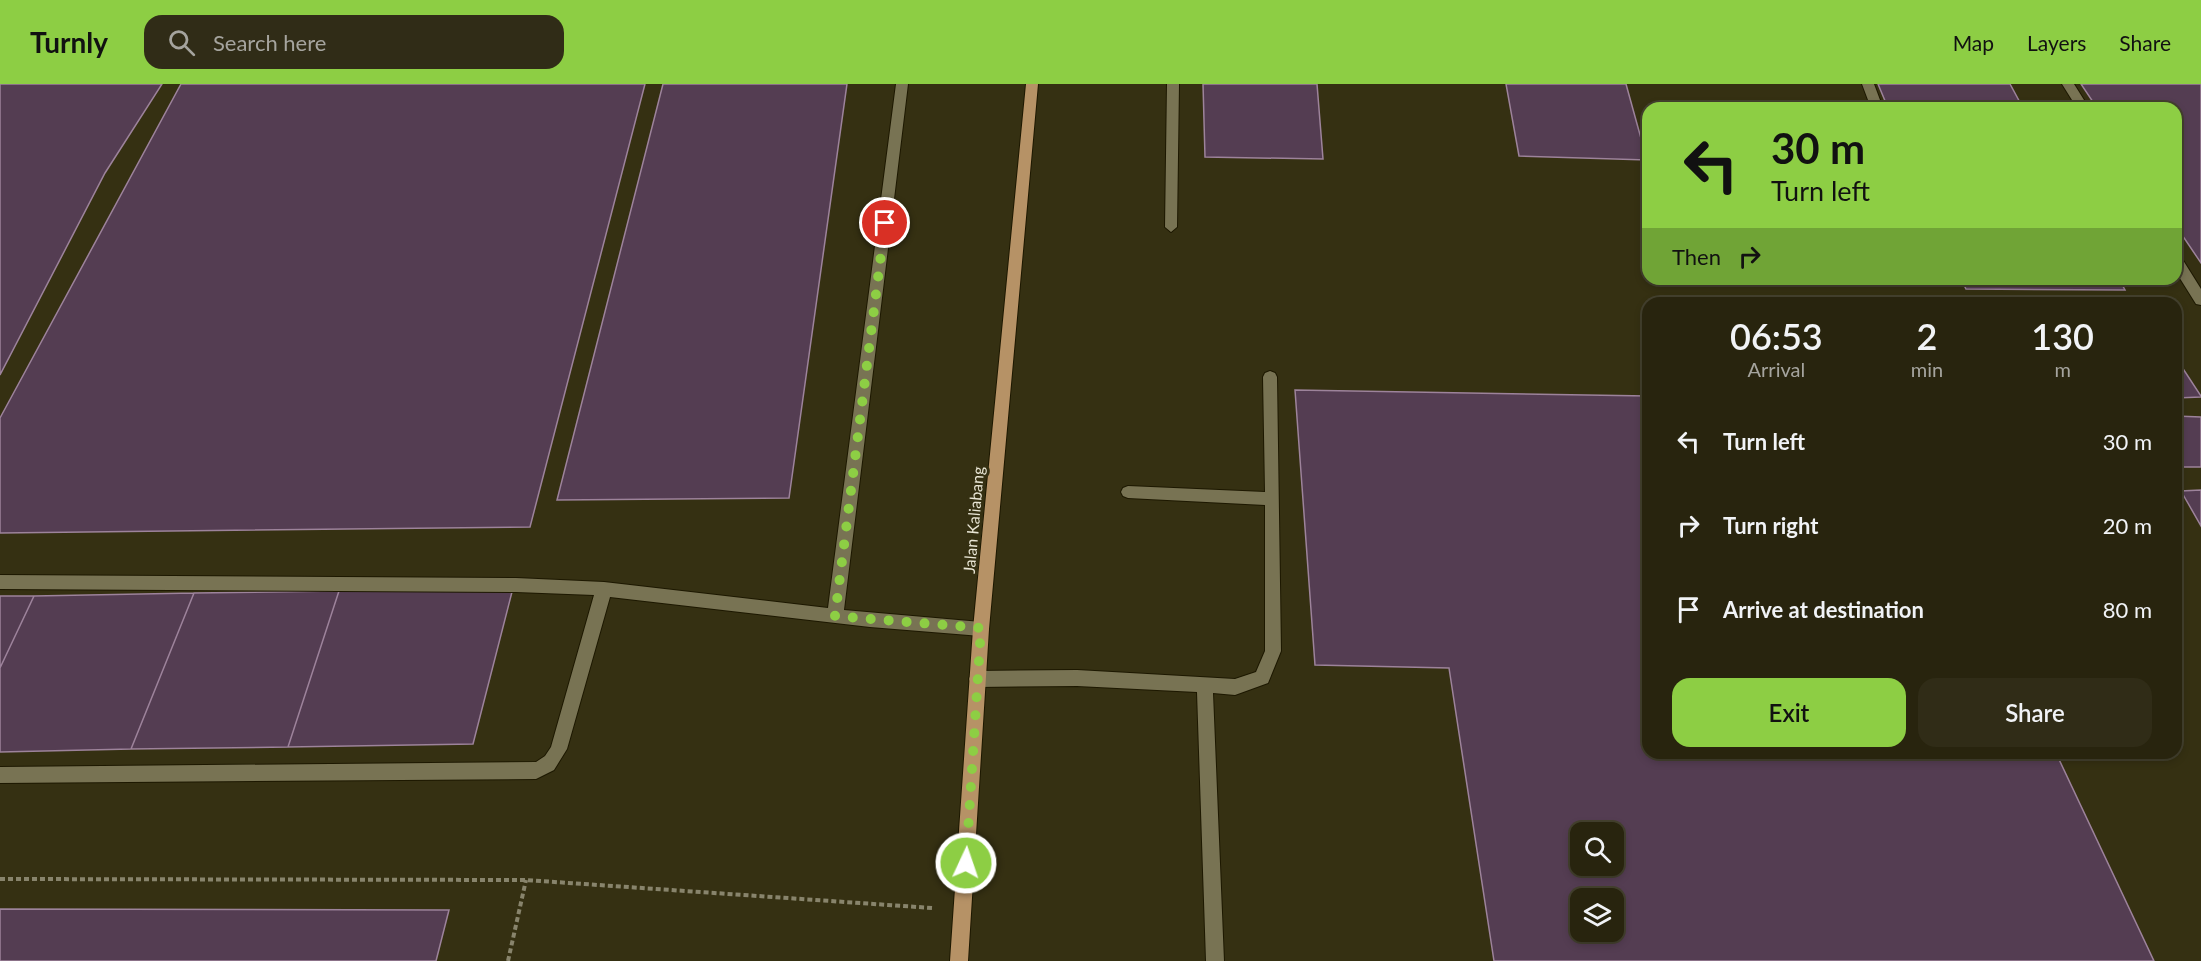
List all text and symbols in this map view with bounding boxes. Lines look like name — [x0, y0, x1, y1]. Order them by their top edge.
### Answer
search box — [144, 15, 564, 69]
text: Turnly — [30, 25, 108, 59]
icon: search — [165, 26, 198, 59]
text: Search here — [213, 29, 326, 56]
text: Map — [1953, 30, 1994, 55]
text: Layers — [2027, 30, 2086, 55]
text: Share — [2119, 30, 2171, 55]
text: 30 m — [1771, 123, 1865, 173]
icon: left — [1672, 126, 1750, 204]
text: Turn left — [1771, 174, 1870, 207]
pin — [859, 197, 910, 248]
icon: arrive — [868, 206, 901, 239]
icon: right — [1733, 240, 1766, 273]
text: Then — [1672, 243, 1721, 270]
text: 06:53 — [1730, 314, 1823, 358]
text: 2 — [1917, 314, 1937, 358]
text: 130 — [2031, 314, 2094, 358]
text: Arrival — [1748, 357, 1805, 381]
text: min — [1911, 357, 1943, 381]
text: m — [2054, 357, 2071, 381]
icon: left — [1672, 425, 1705, 458]
text: Turn left — [1723, 428, 1805, 455]
text: 30 m — [2103, 428, 2152, 455]
street label: Jalan Kaliabang — [959, 466, 987, 574]
icon: right — [1672, 509, 1705, 542]
text: Turn right — [1723, 512, 1818, 539]
text: 20 m — [2103, 512, 2152, 539]
icon: arrive — [1672, 593, 1705, 626]
text: Arrive at destination — [1723, 596, 1924, 623]
text: 80 m — [2103, 596, 2152, 623]
button: Exit — [1672, 678, 1906, 747]
button: Share — [1918, 678, 2152, 747]
map controls — [1570, 822, 1624, 942]
button: search — [1570, 822, 1624, 876]
position arrow — [934, 831, 998, 895]
button: layers — [1570, 888, 1624, 942]

